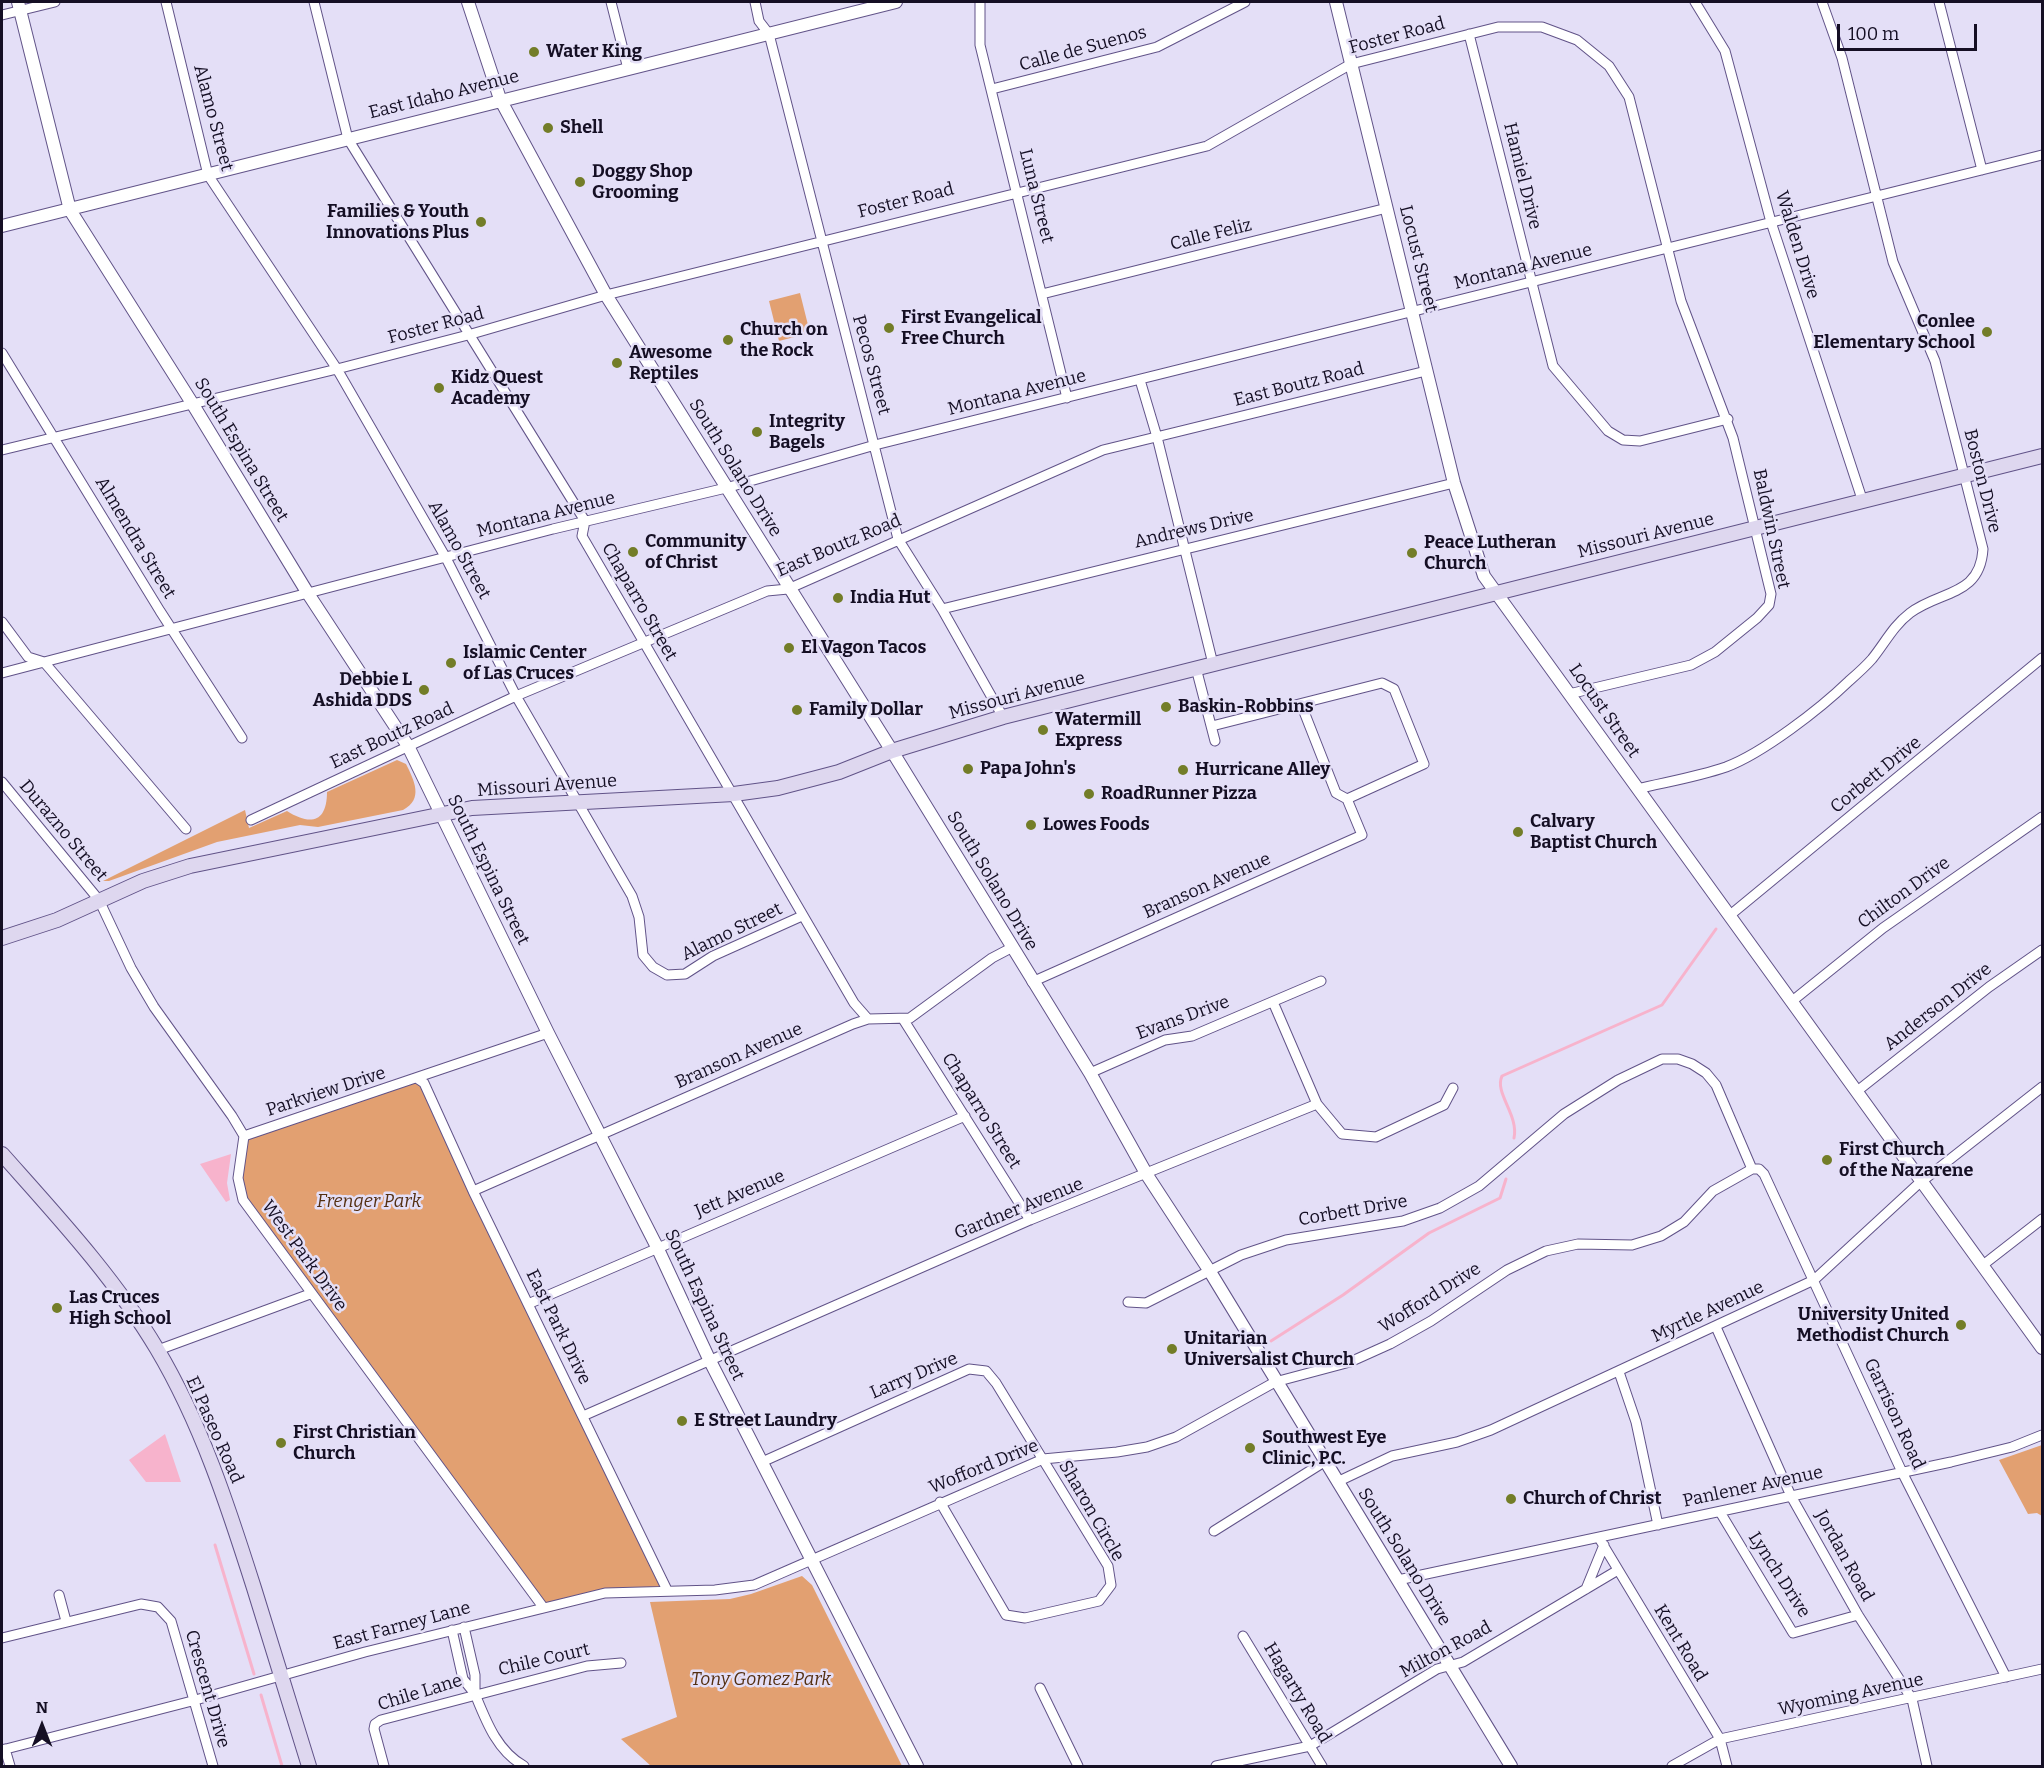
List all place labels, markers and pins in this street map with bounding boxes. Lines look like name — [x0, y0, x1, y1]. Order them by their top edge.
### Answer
place label: Water King — [546, 41, 642, 63]
marker: Water King — [527, 45, 541, 59]
place label: Shell — [560, 117, 603, 139]
marker: Shell — [541, 121, 555, 135]
place label: Doggy Shop Grooming — [592, 161, 693, 204]
marker: Doggy Shop Grooming — [573, 175, 587, 189]
place label: Families & Youth Innovations Plus — [326, 201, 469, 244]
marker: Families & Youth Innovations Plus — [474, 215, 488, 229]
place label: First Evangelical Free Church — [901, 307, 1042, 350]
place label: Conlee Elementary School — [1813, 311, 1975, 354]
place label: Church on the Rock — [740, 319, 828, 362]
marker: First Evangelical Free Church — [882, 321, 896, 335]
marker: Conlee Elementary School — [1980, 325, 1994, 339]
marker: Church on the Rock — [721, 333, 735, 347]
place label: Awesome Reptiles — [629, 342, 712, 385]
marker: Awesome Reptiles — [610, 356, 624, 370]
place label: Kidz Quest Academy — [451, 367, 543, 410]
marker: Kidz Quest Academy — [432, 381, 446, 395]
place label: Integrity Bagels — [769, 411, 845, 454]
marker: Integrity Bagels — [750, 425, 764, 439]
place label: Community of Christ — [645, 531, 746, 574]
place label: Peace Lutheran Church — [1424, 532, 1556, 574]
marker: Community of Christ — [626, 545, 640, 559]
marker: Peace Lutheran Church — [1405, 546, 1419, 560]
place label: India Hut — [850, 587, 931, 609]
marker: India Hut — [831, 591, 845, 605]
place label: El Vagon Tacos — [801, 637, 926, 659]
marker: El Vagon Tacos — [782, 641, 796, 655]
place label: Islamic Center of Las Cruces — [463, 642, 587, 684]
marker: Islamic Center of Las Cruces — [444, 656, 458, 670]
place label: Debbie L Ashida DDS — [313, 669, 412, 712]
marker: Debbie L Ashida DDS — [417, 683, 431, 697]
place label: Baskin-Robbins — [1178, 696, 1314, 718]
place label: Family Dollar — [809, 699, 923, 721]
marker: Baskin-Robbins — [1159, 700, 1173, 714]
marker: Family Dollar — [790, 703, 804, 717]
place label: Watermill Express — [1055, 709, 1141, 752]
marker: Watermill Express — [1036, 723, 1050, 737]
place label: Papa John's — [980, 758, 1076, 780]
place label: Hurricane Alley — [1195, 759, 1330, 781]
marker: Papa John's — [961, 762, 975, 776]
marker: Hurricane Alley — [1176, 763, 1190, 777]
place label: RoadRunner Pizza — [1101, 783, 1257, 805]
marker: RoadRunner Pizza — [1082, 787, 1096, 801]
place label: Calvary Baptist Church — [1530, 811, 1657, 854]
place label: Lowes Foods — [1043, 814, 1150, 836]
marker: Lowes Foods — [1024, 818, 1038, 832]
marker: Calvary Baptist Church — [1511, 825, 1525, 839]
place label: First Church of the Nazarene — [1839, 1139, 1973, 1182]
marker: First Church of the Nazarene — [1820, 1153, 1834, 1167]
place label: Las Cruces High School — [69, 1287, 171, 1330]
marker: Las Cruces High School — [50, 1301, 64, 1315]
place label: University United Methodist Church — [1796, 1304, 1949, 1346]
marker: University United Methodist Church — [1954, 1318, 1968, 1332]
place label: Unitarian Universalist Church — [1184, 1328, 1354, 1370]
marker: Unitarian Universalist Church — [1165, 1342, 1179, 1356]
place label: E Street Laundry — [694, 1410, 837, 1432]
marker: E Street Laundry — [675, 1414, 689, 1428]
place label: First Christian Church — [293, 1422, 416, 1464]
place label: Southwest Eye Clinic, P.C. — [1262, 1427, 1386, 1470]
marker: First Christian Church — [274, 1436, 288, 1450]
marker: Southwest Eye Clinic, P.C. — [1243, 1441, 1257, 1455]
place label: Church of Christ — [1523, 1488, 1662, 1510]
marker: Church of Christ — [1504, 1492, 1518, 1506]

